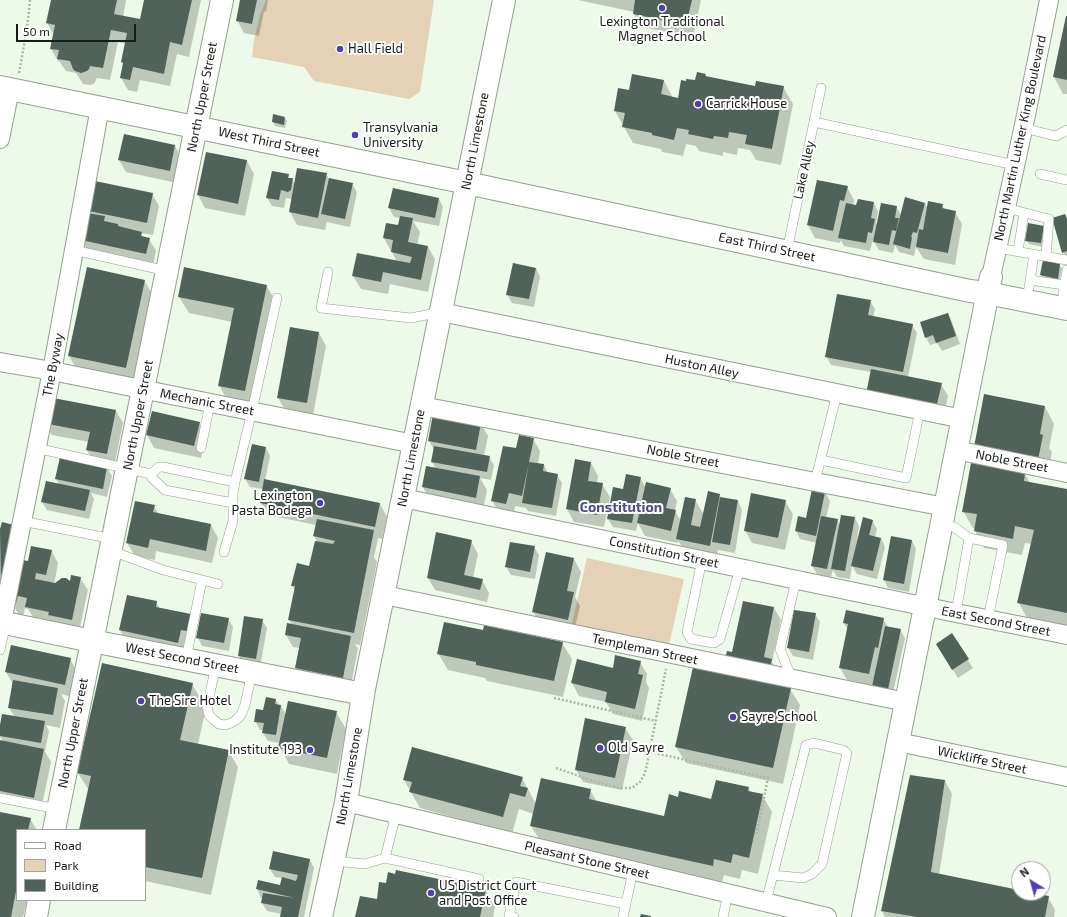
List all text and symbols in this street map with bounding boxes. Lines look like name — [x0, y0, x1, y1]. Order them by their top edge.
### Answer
marker: Lexington Traditional Magnet School — [657, 3, 667, 13]
place label: Lexington Traditional Magnet School — [600, 14, 724, 45]
scale bar — [18, 16, 138, 42]
text: 50 m — [23, 24, 50, 38]
street label: North Martin Luther King Boulevard — [991, 34, 1049, 242]
street label: North Upper Street — [184, 40, 220, 154]
place label: Hall Field — [348, 41, 403, 57]
marker: Hall Field — [335, 44, 345, 54]
street label: North Limestone — [458, 91, 492, 191]
place label: Carrick House — [706, 96, 787, 112]
marker: Carrick House — [693, 99, 703, 109]
place label: Transylvania University — [363, 120, 438, 151]
street label: West Third Street — [217, 124, 321, 160]
marker: Transylvania University — [350, 130, 360, 140]
street label: Lake Alley — [790, 139, 818, 201]
street label: East Third Street — [717, 229, 817, 265]
street label: The Byway — [39, 332, 67, 398]
street label: Huston Alley — [664, 351, 740, 381]
street label: North Upper Street — [120, 358, 156, 472]
street label: Mechanic Street — [159, 385, 255, 419]
street label: North Limestone — [394, 408, 428, 508]
street label: Noble Street — [645, 441, 721, 471]
street label: Noble Street — [974, 446, 1050, 476]
place label: Lexington Pasta Bodega — [231, 488, 312, 519]
marker: Lexington Pasta Bodega — [315, 498, 325, 508]
district label: Constitution — [580, 499, 662, 515]
street label: Constitution Street — [608, 533, 720, 571]
street label: East Second Street — [940, 603, 1052, 639]
street label: Templeman Street — [591, 630, 699, 668]
street label: West Second Street — [124, 639, 240, 677]
street label: North Upper Street — [55, 676, 91, 790]
place label: The Sire Hotel — [149, 693, 231, 709]
marker: The Sire Hotel — [136, 696, 146, 706]
place label: Sayre School — [741, 709, 817, 725]
marker: Sayre School — [728, 712, 738, 722]
street label: North Limestone — [333, 726, 365, 826]
place label: Old Sayre — [608, 740, 664, 756]
place label: Institute 193 — [229, 742, 302, 758]
marker: Old Sayre — [595, 743, 605, 753]
street label: Wickliffe Street — [936, 743, 1028, 777]
marker: Institute 193 — [305, 745, 315, 755]
legend — [16, 829, 146, 901]
text: Road — [54, 838, 82, 852]
street label: Pleasant Stone Street — [523, 838, 651, 882]
text: Park — [54, 858, 79, 872]
north arrow — [1011, 861, 1051, 901]
text: N — [1017, 864, 1031, 879]
text: Building — [54, 878, 98, 892]
place label: US District Court and Post Office — [439, 878, 536, 909]
marker: US District Court and Post Office — [426, 888, 436, 898]

